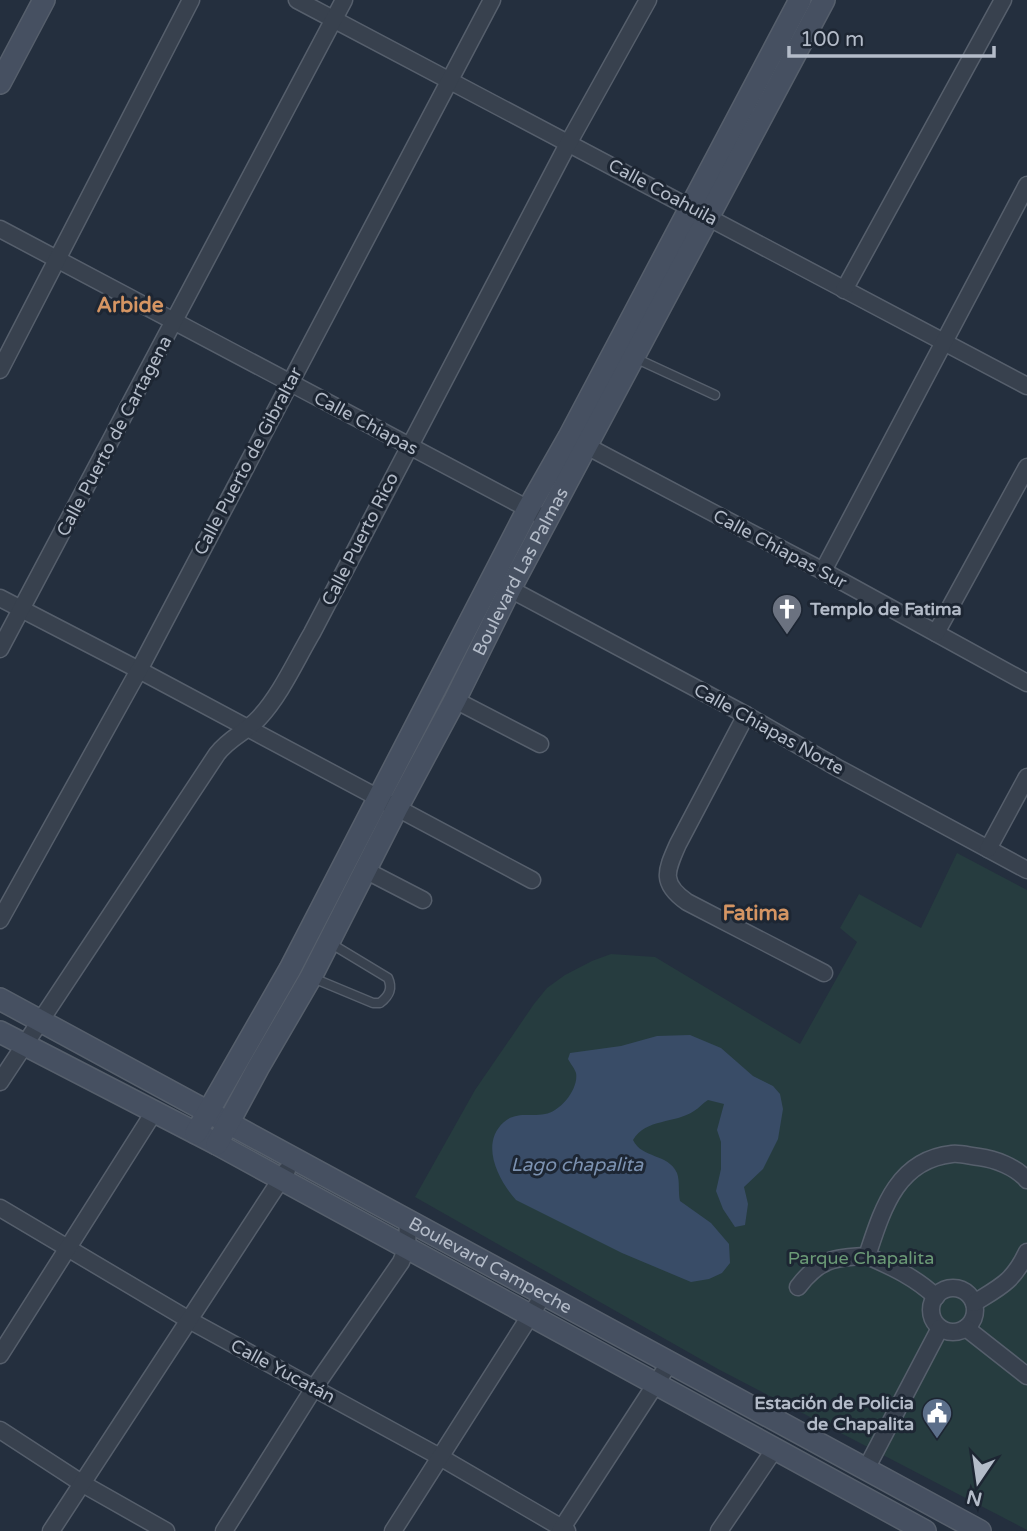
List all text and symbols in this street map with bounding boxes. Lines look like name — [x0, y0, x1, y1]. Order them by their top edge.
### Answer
scale bar — [789, 14, 994, 58]
text: 100 m — [800, 27, 864, 52]
street label: Calle Coahuila — [605, 154, 721, 230]
district label: Arbide — [96, 293, 164, 318]
street label: Calle Puerto de Cartagena — [52, 332, 176, 540]
street label: Calle Puerto de Gibraltar — [189, 363, 307, 559]
street label: Calle Chiapas — [310, 386, 422, 460]
street label: Calle Puerto Rico — [317, 469, 403, 609]
street label: Boulevard Las Palmas — [468, 484, 573, 659]
street label: Calle Chiapas Sur — [709, 505, 851, 594]
church icon: Templo de Fatima — [770, 592, 804, 636]
place label: Templo de Fatima — [809, 598, 962, 620]
street label: Calle Chiapas Norte — [690, 679, 848, 779]
district label: Fatima — [722, 901, 790, 926]
water label: Lago chapalita — [511, 1154, 645, 1176]
street label: Boulevard Campeche — [405, 1212, 576, 1318]
park label: Parque Chapalita — [788, 1247, 934, 1269]
street label: Calle Yucatán — [227, 1334, 339, 1408]
place label: Estación de Policia de Chapalita — [754, 1392, 914, 1435]
public building icon: Estación de Policia de Chapalita — [920, 1396, 954, 1440]
north arrow — [943, 1447, 1013, 1517]
text: N — [964, 1485, 984, 1510]

